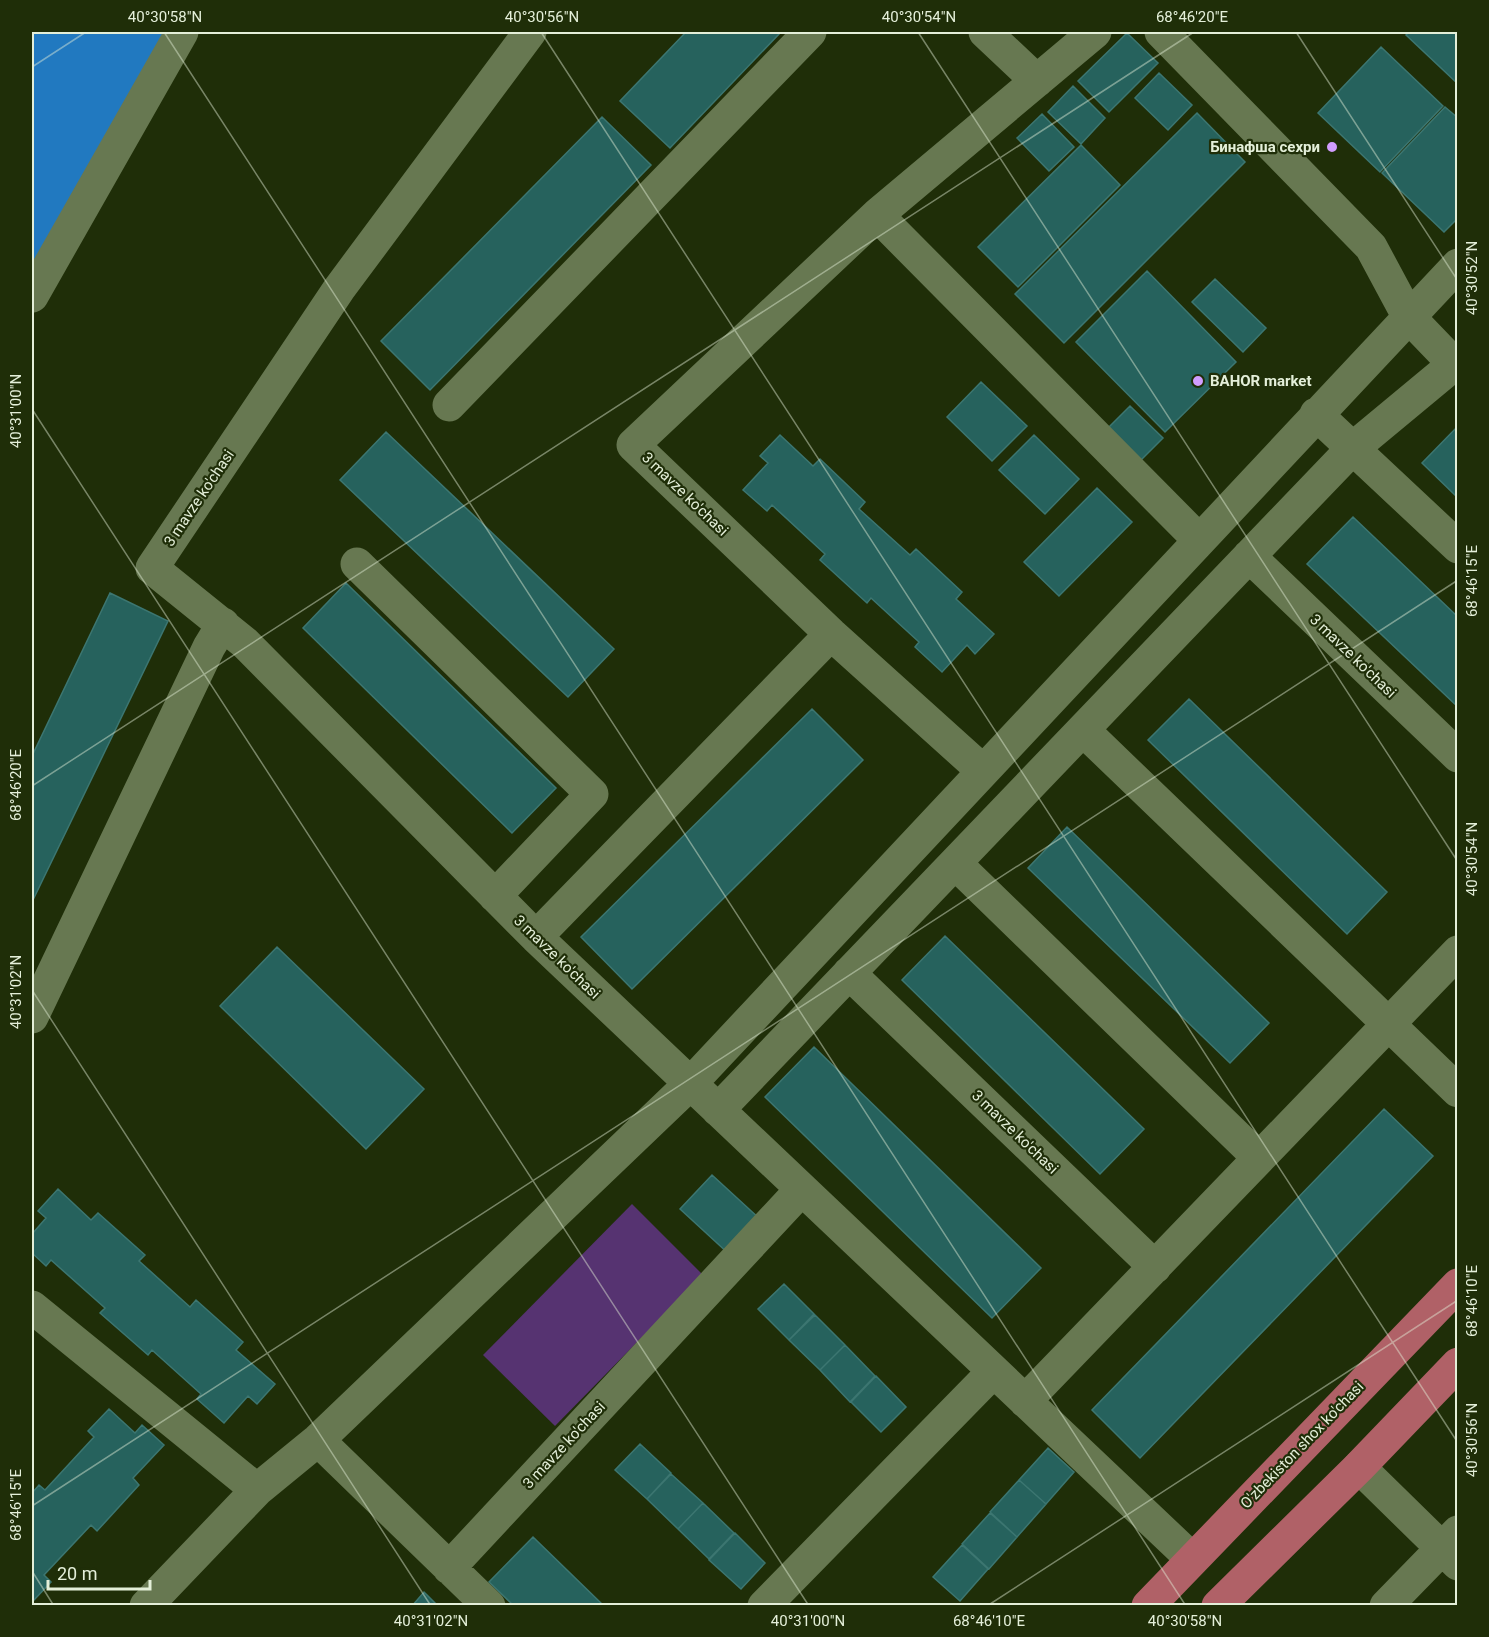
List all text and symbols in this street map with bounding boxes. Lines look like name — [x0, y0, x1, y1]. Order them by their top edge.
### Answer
text: 40°30'58"N — [128, 8, 202, 26]
text: 40°30'56"N — [505, 8, 579, 26]
text: 40°30'54"N — [882, 8, 956, 26]
text: 68°46'20"E — [1156, 8, 1229, 26]
place label: Бинафша сехри — [1210, 138, 1320, 156]
marker: Бинафша сехри — [1325, 140, 1339, 154]
text: 40°30'52"N — [1463, 241, 1481, 315]
place label: BAHOR market — [1210, 372, 1311, 390]
text: 40°31'00"N — [7, 374, 25, 448]
marker: BAHOR market — [1191, 374, 1205, 388]
street label: 3 mavze ko'chasi — [160, 446, 238, 550]
street label: 3 mavze ko'chasi — [638, 448, 732, 540]
text: 68°46'15"E — [1463, 544, 1481, 617]
street label: 3 mavze ko'chasi — [1306, 610, 1400, 702]
text: 68°46'20"E — [7, 748, 25, 821]
text: 40°30'54"N — [1463, 822, 1481, 896]
street label: 3 mavze ko'chasi — [510, 911, 604, 1003]
text: 40°31'02"N — [7, 955, 25, 1029]
street label: 3 mavze ko'chasi — [968, 1086, 1062, 1178]
text: 68°46'10"E — [1463, 1264, 1481, 1337]
street label: O'zbekiston shox ko'chasi — [1237, 1378, 1367, 1512]
street label: 3 mavze ko'chasi — [519, 1398, 609, 1492]
text: 40°30'56"N — [1463, 1403, 1481, 1477]
text: 68°46'15"E — [7, 1468, 25, 1541]
scale bar — [48, 1553, 150, 1591]
text: 20 m — [57, 1563, 97, 1584]
text: 40°31'02"N — [394, 1612, 468, 1630]
text: 40°31'00"N — [771, 1612, 845, 1630]
text: 68°46'10"E — [953, 1612, 1026, 1630]
text: 40°30'58"N — [1148, 1612, 1222, 1630]

